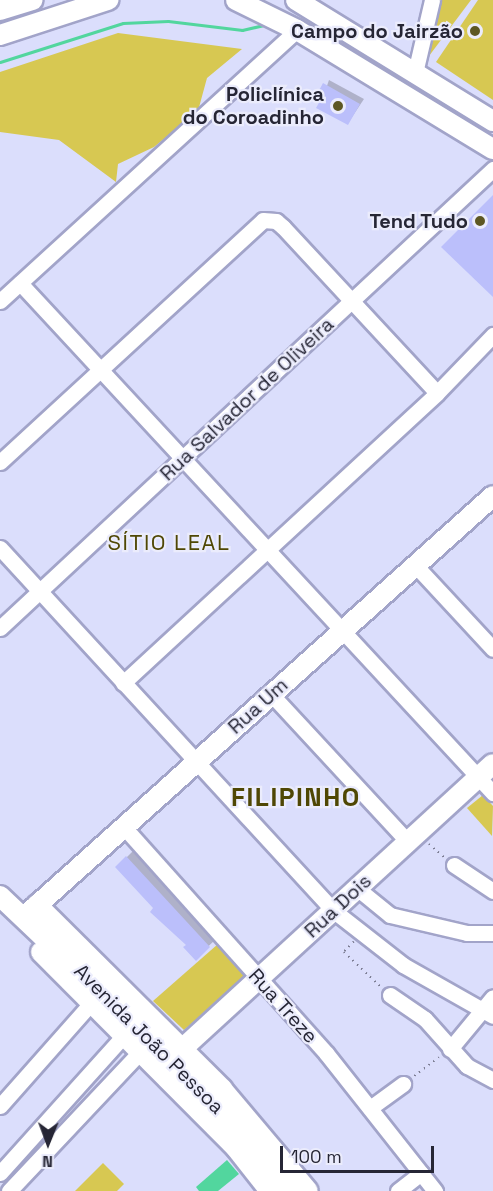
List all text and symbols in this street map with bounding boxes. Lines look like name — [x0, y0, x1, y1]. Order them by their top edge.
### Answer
place label: Campo do Jairzão — [291, 19, 463, 43]
marker: Campo do Jairzão — [468, 24, 482, 38]
place label: Policlínica do Coroadinho — [183, 83, 324, 130]
marker: Policlínica do Coroadinho — [329, 97, 347, 115]
place label: Tend Tudo — [369, 209, 468, 233]
marker: Tend Tudo — [473, 214, 487, 228]
street label: Rua Salvador de Oliveira — [155, 312, 339, 486]
district label: SÍTIO LEAL — [108, 530, 230, 556]
street label: Rua Um — [223, 673, 293, 739]
district label: FILIPINHO — [231, 782, 361, 814]
street label: Rua Dois — [300, 869, 376, 943]
street label: Avenida João Pessoa — [69, 959, 229, 1119]
street label: Rua Treze — [243, 964, 323, 1048]
north arrow — [18, 1113, 78, 1173]
scale bar — [283, 1134, 438, 1172]
text: 100 m — [291, 1145, 342, 1168]
text: N — [42, 1151, 53, 1172]

